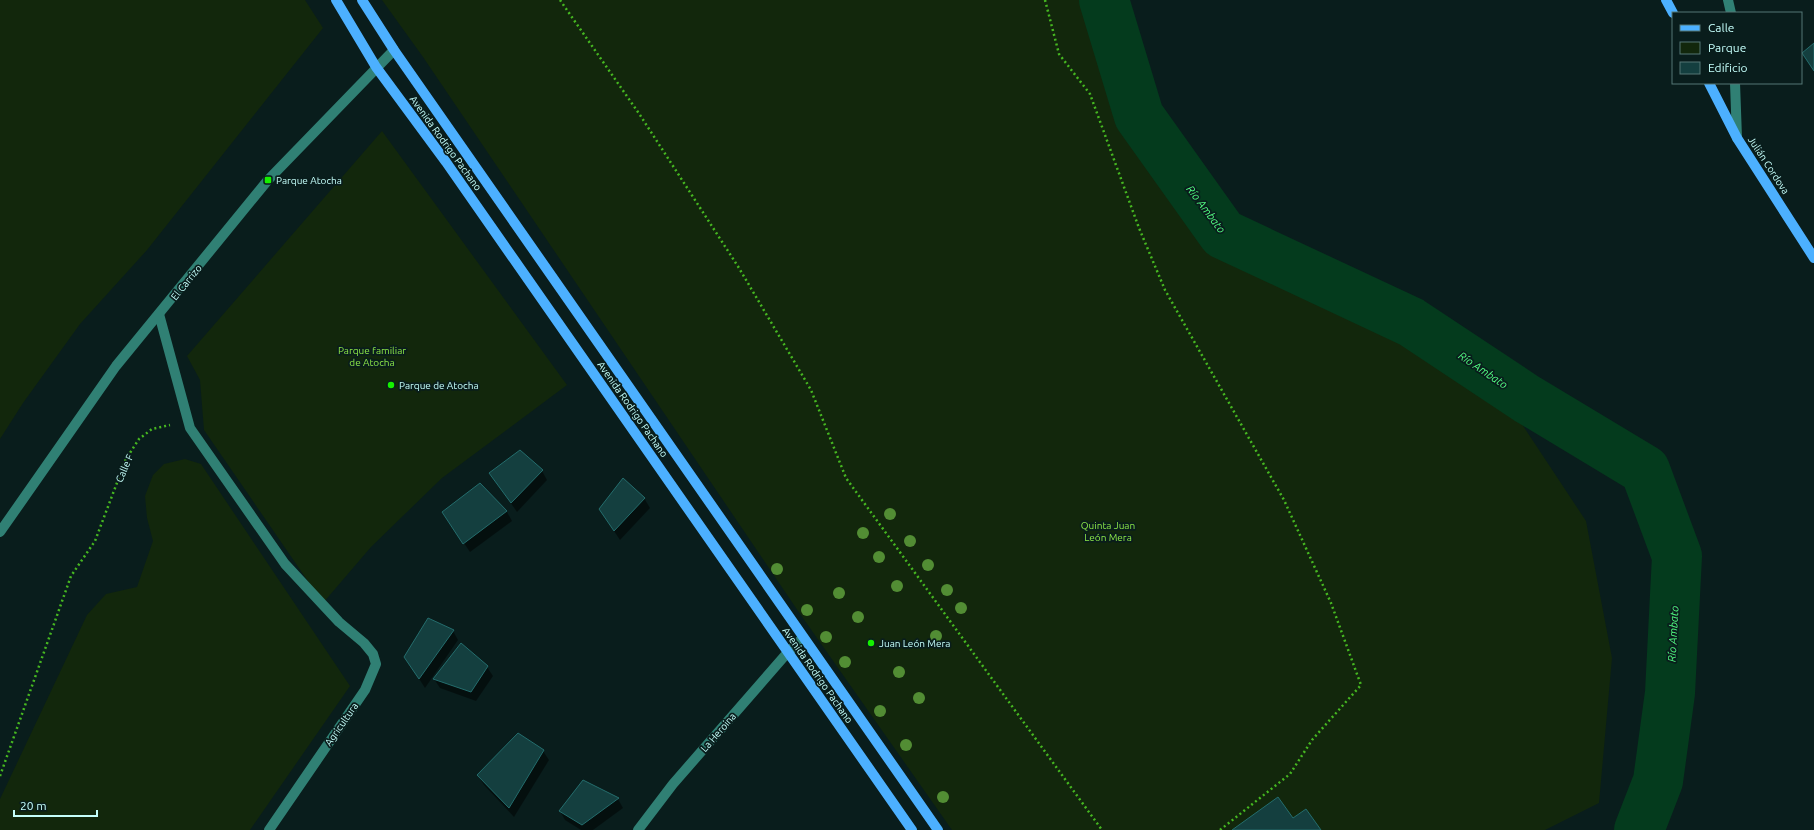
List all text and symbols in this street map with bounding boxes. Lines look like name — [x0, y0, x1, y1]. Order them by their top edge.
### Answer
legend — [1672, 12, 1802, 84]
text: Calle — [1708, 21, 1734, 34]
text: Parque — [1708, 41, 1746, 54]
text: Edificio — [1708, 61, 1748, 74]
street label: Avenida Rodrigo Pachano — [408, 94, 484, 193]
street label: Julián Cordova — [1746, 134, 1791, 196]
marker: Parque Atocha — [263, 175, 273, 185]
place label: Parque Atocha — [276, 175, 342, 186]
water label: Río Ambato — [1184, 183, 1228, 235]
street label: El Carrizo — [169, 262, 204, 302]
park label: Parque familiar de Atocha — [338, 345, 406, 368]
water label: Río Ambato — [1456, 349, 1510, 391]
street label: Avenida Rodrigo Pachano — [595, 359, 670, 459]
marker: Parque de Atocha — [386, 380, 396, 390]
place label: Parque de Atocha — [399, 380, 479, 391]
street label: Calle F — [113, 452, 135, 484]
park label: Quinta Juan León Mera — [1081, 520, 1135, 543]
water label: Río Ambato — [1666, 605, 1680, 662]
street label: Avenida Rodrigo Pachano — [780, 625, 855, 725]
marker: Juan León Mera — [866, 638, 876, 648]
place label: Juan León Mera — [879, 638, 950, 649]
street label: Agricultura — [323, 701, 360, 748]
street label: La Heroina — [699, 711, 738, 754]
scale bar — [14, 792, 97, 818]
text: 20 m — [20, 799, 47, 812]

